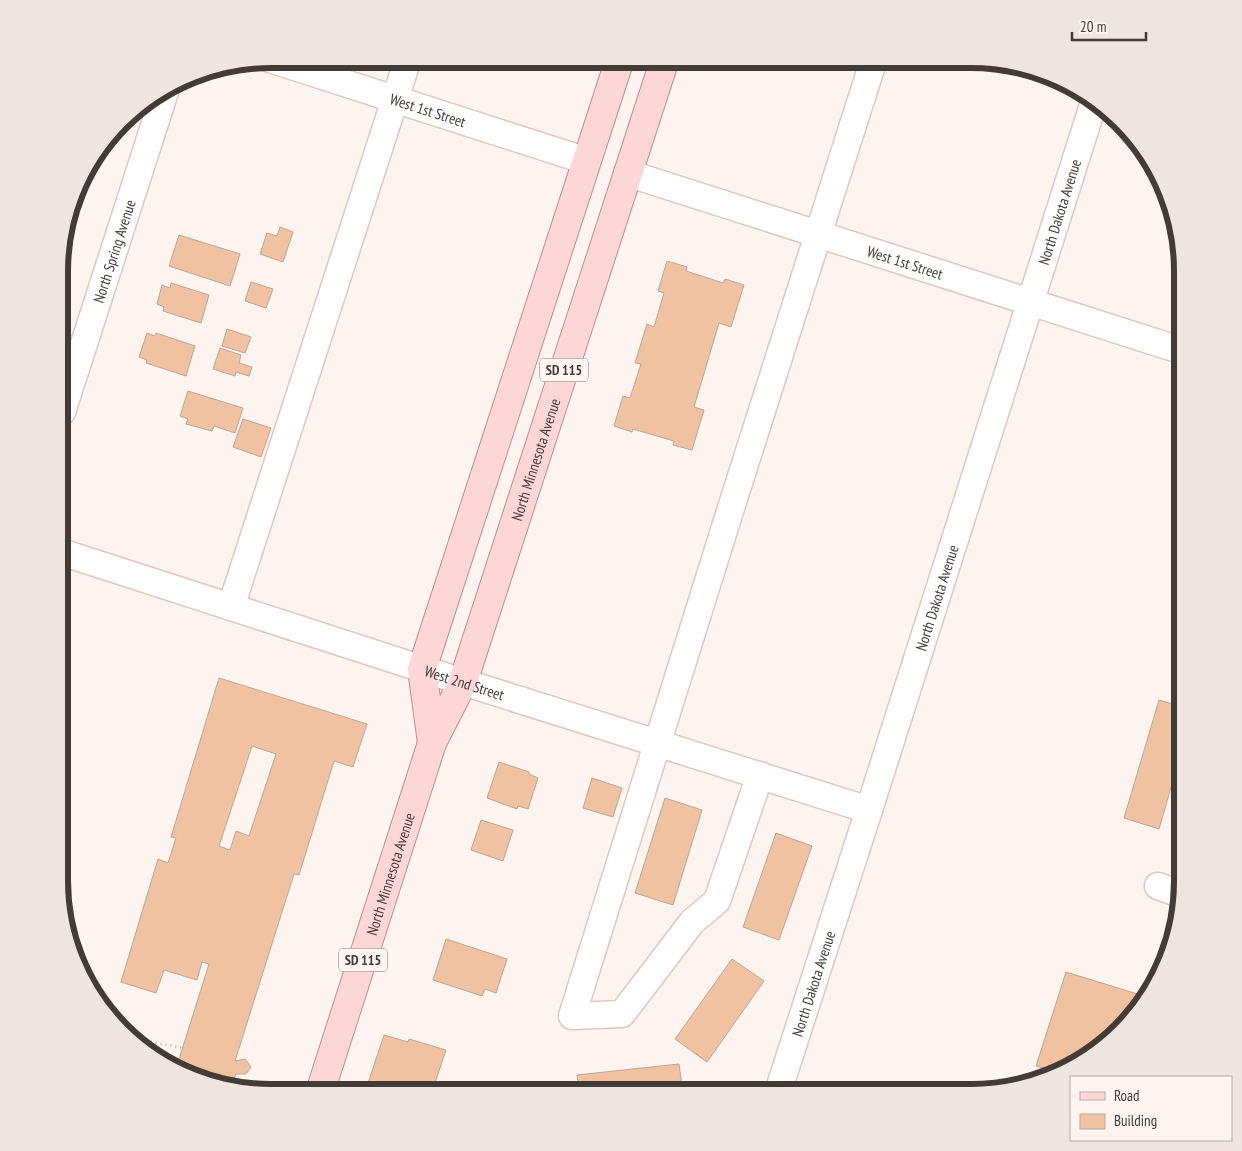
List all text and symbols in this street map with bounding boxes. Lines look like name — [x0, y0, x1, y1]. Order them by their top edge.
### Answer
scale bar — [1072, 10, 1146, 42]
text: 20 m — [1080, 17, 1106, 36]
street label: West 1st Street — [388, 89, 468, 131]
street label: North Dakota Avenue — [1033, 157, 1085, 267]
street label: North Spring Avenue — [88, 197, 139, 305]
street label: West 1st Street — [865, 241, 945, 283]
road number: SD 115 — [540, 358, 588, 382]
street label: North Minnesota Avenue — [506, 396, 564, 523]
street label: North Dakota Avenue — [911, 542, 962, 653]
street label: West 2nd Street — [422, 661, 507, 704]
street label: North Minnesota Avenue — [361, 810, 419, 938]
street label: North Dakota Avenue — [787, 928, 839, 1039]
road number: SD 115 — [339, 948, 387, 972]
legend — [1070, 1076, 1232, 1141]
text: Road — [1114, 1086, 1140, 1105]
text: Building — [1114, 1111, 1157, 1130]

